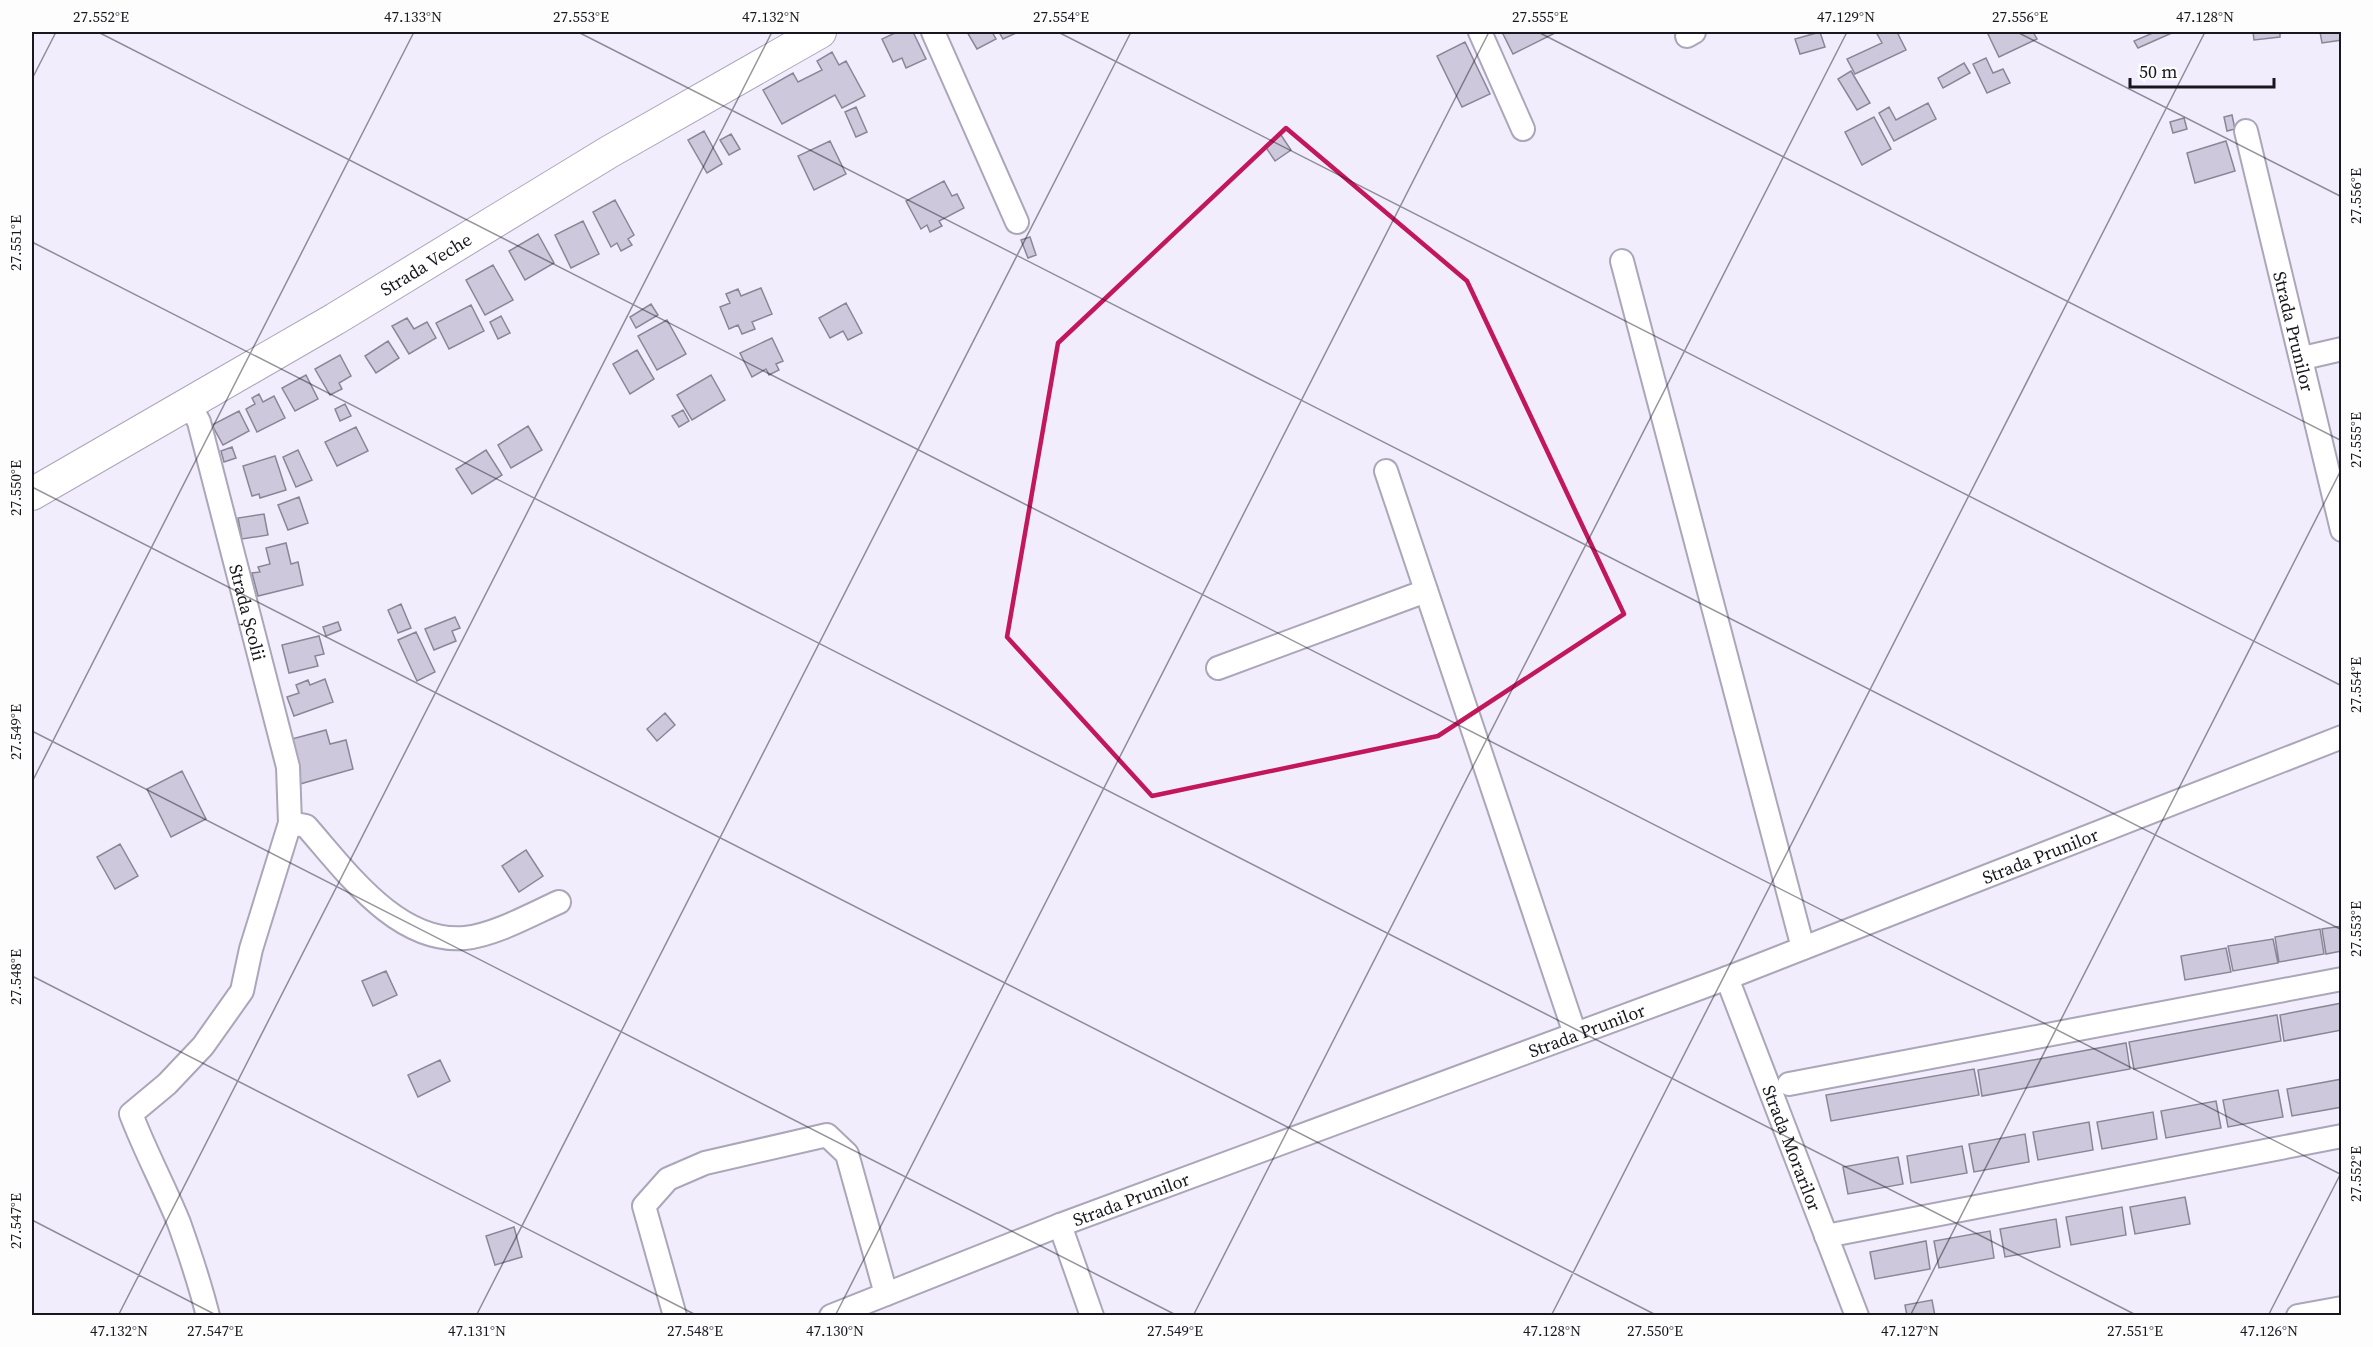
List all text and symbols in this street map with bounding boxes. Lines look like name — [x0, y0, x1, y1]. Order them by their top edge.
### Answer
text: 27.552°E — [73, 6, 129, 27]
text: 47.133°N — [384, 6, 442, 27]
text: 27.553°E — [553, 6, 609, 27]
text: 47.132°N — [742, 6, 800, 27]
text: 27.554°E — [1033, 6, 1089, 27]
text: 27.555°E — [1512, 6, 1568, 27]
text: 47.129°N — [1817, 6, 1875, 27]
text: 27.556°E — [1992, 6, 2048, 27]
text: 47.128°N — [2176, 6, 2234, 27]
scale bar — [2130, 51, 2274, 89]
text: 50 m — [2139, 59, 2177, 84]
text: 27.556°E — [2345, 168, 2366, 224]
text: 27.551°E — [5, 215, 26, 271]
street label: Strada Veche — [375, 226, 476, 301]
street label: Strada Prunilor — [2268, 269, 2321, 394]
text: 27.555°E — [2345, 412, 2366, 468]
text: 27.550°E — [5, 460, 26, 516]
street label: Strada Școlii — [224, 561, 273, 663]
text: 27.554°E — [2345, 657, 2366, 713]
text: 27.549°E — [5, 704, 26, 760]
street label: Strada Prunilor — [1978, 821, 2102, 889]
text: 27.553°E — [2345, 901, 2366, 957]
text: 27.548°E — [5, 949, 26, 1005]
street label: Strada Prunilor — [1525, 997, 1649, 1063]
street label: Strada Morarilor — [1757, 1081, 1828, 1215]
text: 27.552°E — [2345, 1146, 2366, 1202]
street label: Strada Prunilor — [1069, 1166, 1193, 1232]
text: 27.547°E — [5, 1193, 26, 1249]
text: 47.132°N — [90, 1320, 148, 1341]
text: 27.547°E — [187, 1320, 243, 1341]
text: 47.131°N — [448, 1320, 506, 1341]
text: 27.548°E — [667, 1320, 723, 1341]
text: 47.130°N — [806, 1320, 864, 1341]
text: 27.549°E — [1147, 1320, 1203, 1341]
text: 47.128°N — [1523, 1320, 1581, 1341]
text: 27.550°E — [1627, 1320, 1683, 1341]
text: 47.127°N — [1881, 1320, 1939, 1341]
text: 27.551°E — [2107, 1320, 2163, 1341]
text: 47.126°N — [2240, 1320, 2298, 1341]

